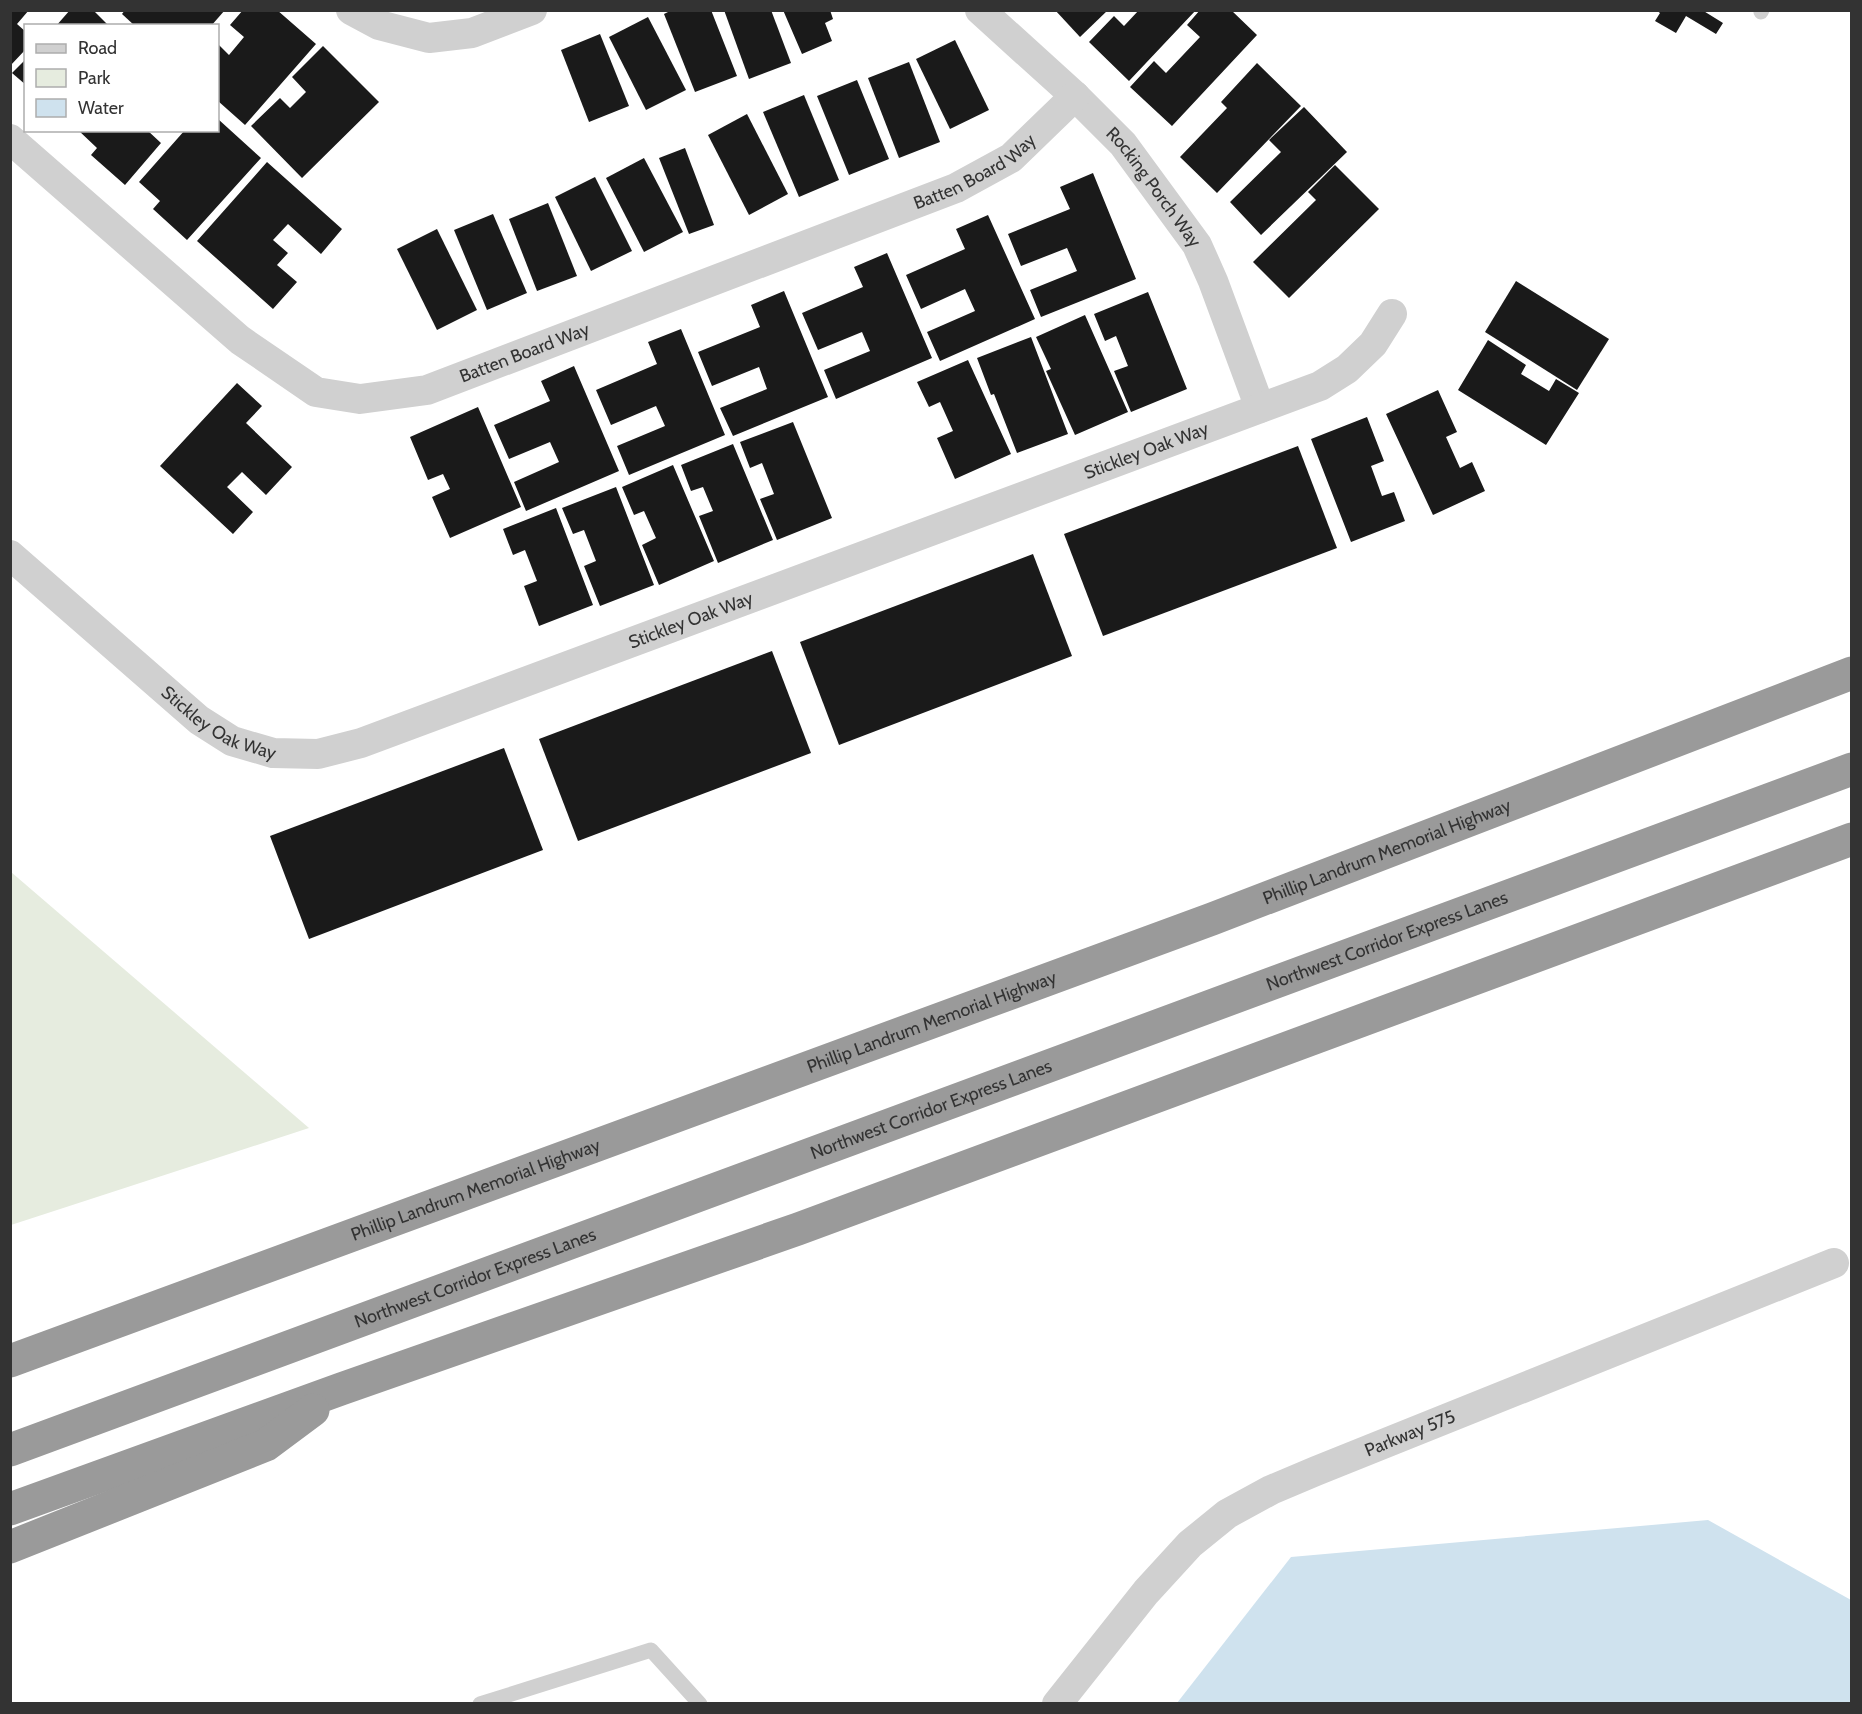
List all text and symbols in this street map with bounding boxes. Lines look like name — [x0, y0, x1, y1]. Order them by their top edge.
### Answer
legend — [24, 24, 219, 132]
text: Road — [78, 37, 117, 59]
text: Park — [78, 67, 111, 89]
text: Water — [78, 97, 124, 119]
street label: Rocking Porch Way — [1102, 123, 1206, 252]
street label: Batten Board Way — [910, 129, 1040, 214]
street label: Batten Board Way — [456, 318, 592, 388]
street label: Stickley Oak Way — [1081, 418, 1211, 484]
street label: Stickley Oak Way — [626, 587, 756, 653]
street label: Stickley Oak Way — [157, 681, 279, 764]
street label: Phillip Landrum Memorial Highway — [1260, 794, 1514, 909]
street label: Northwest Corridor Express Lanes — [1263, 886, 1511, 996]
street label: Phillip Landrum Memorial Highway — [804, 966, 1059, 1078]
street label: Northwest Corridor Express Lanes — [807, 1055, 1055, 1164]
street label: Phillip Landrum Memorial Highway — [348, 1134, 603, 1246]
street label: Northwest Corridor Express Lanes — [351, 1223, 599, 1333]
street label: Parkway 575 — [1362, 1405, 1458, 1461]

